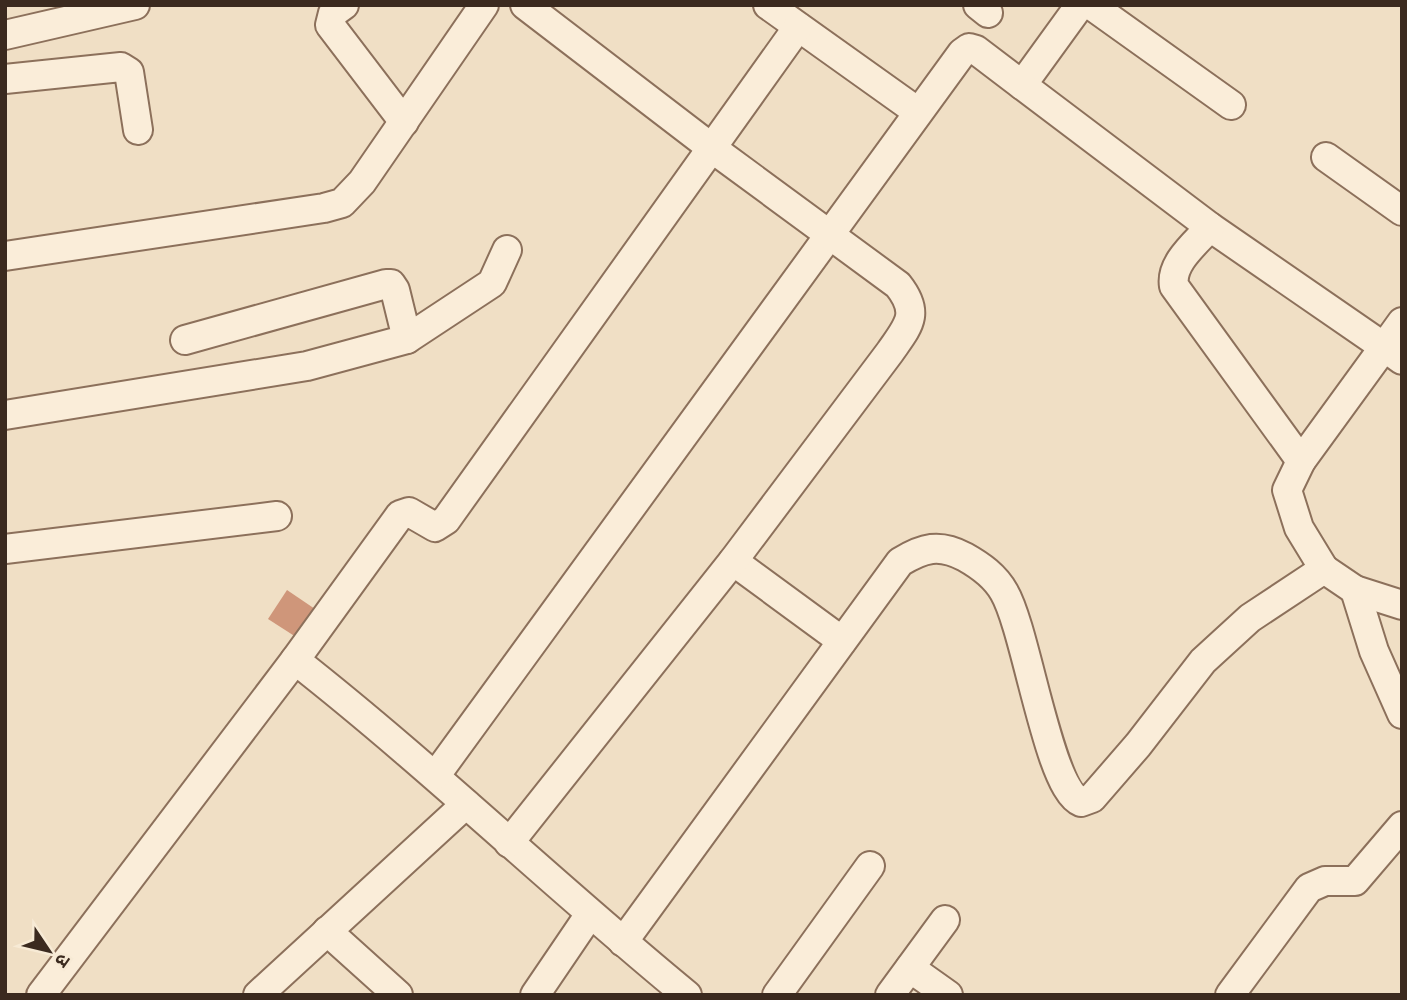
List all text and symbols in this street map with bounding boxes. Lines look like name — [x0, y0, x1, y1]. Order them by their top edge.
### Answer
north arrow — [14, 916, 84, 986]
text: उ — [49, 949, 77, 973]

